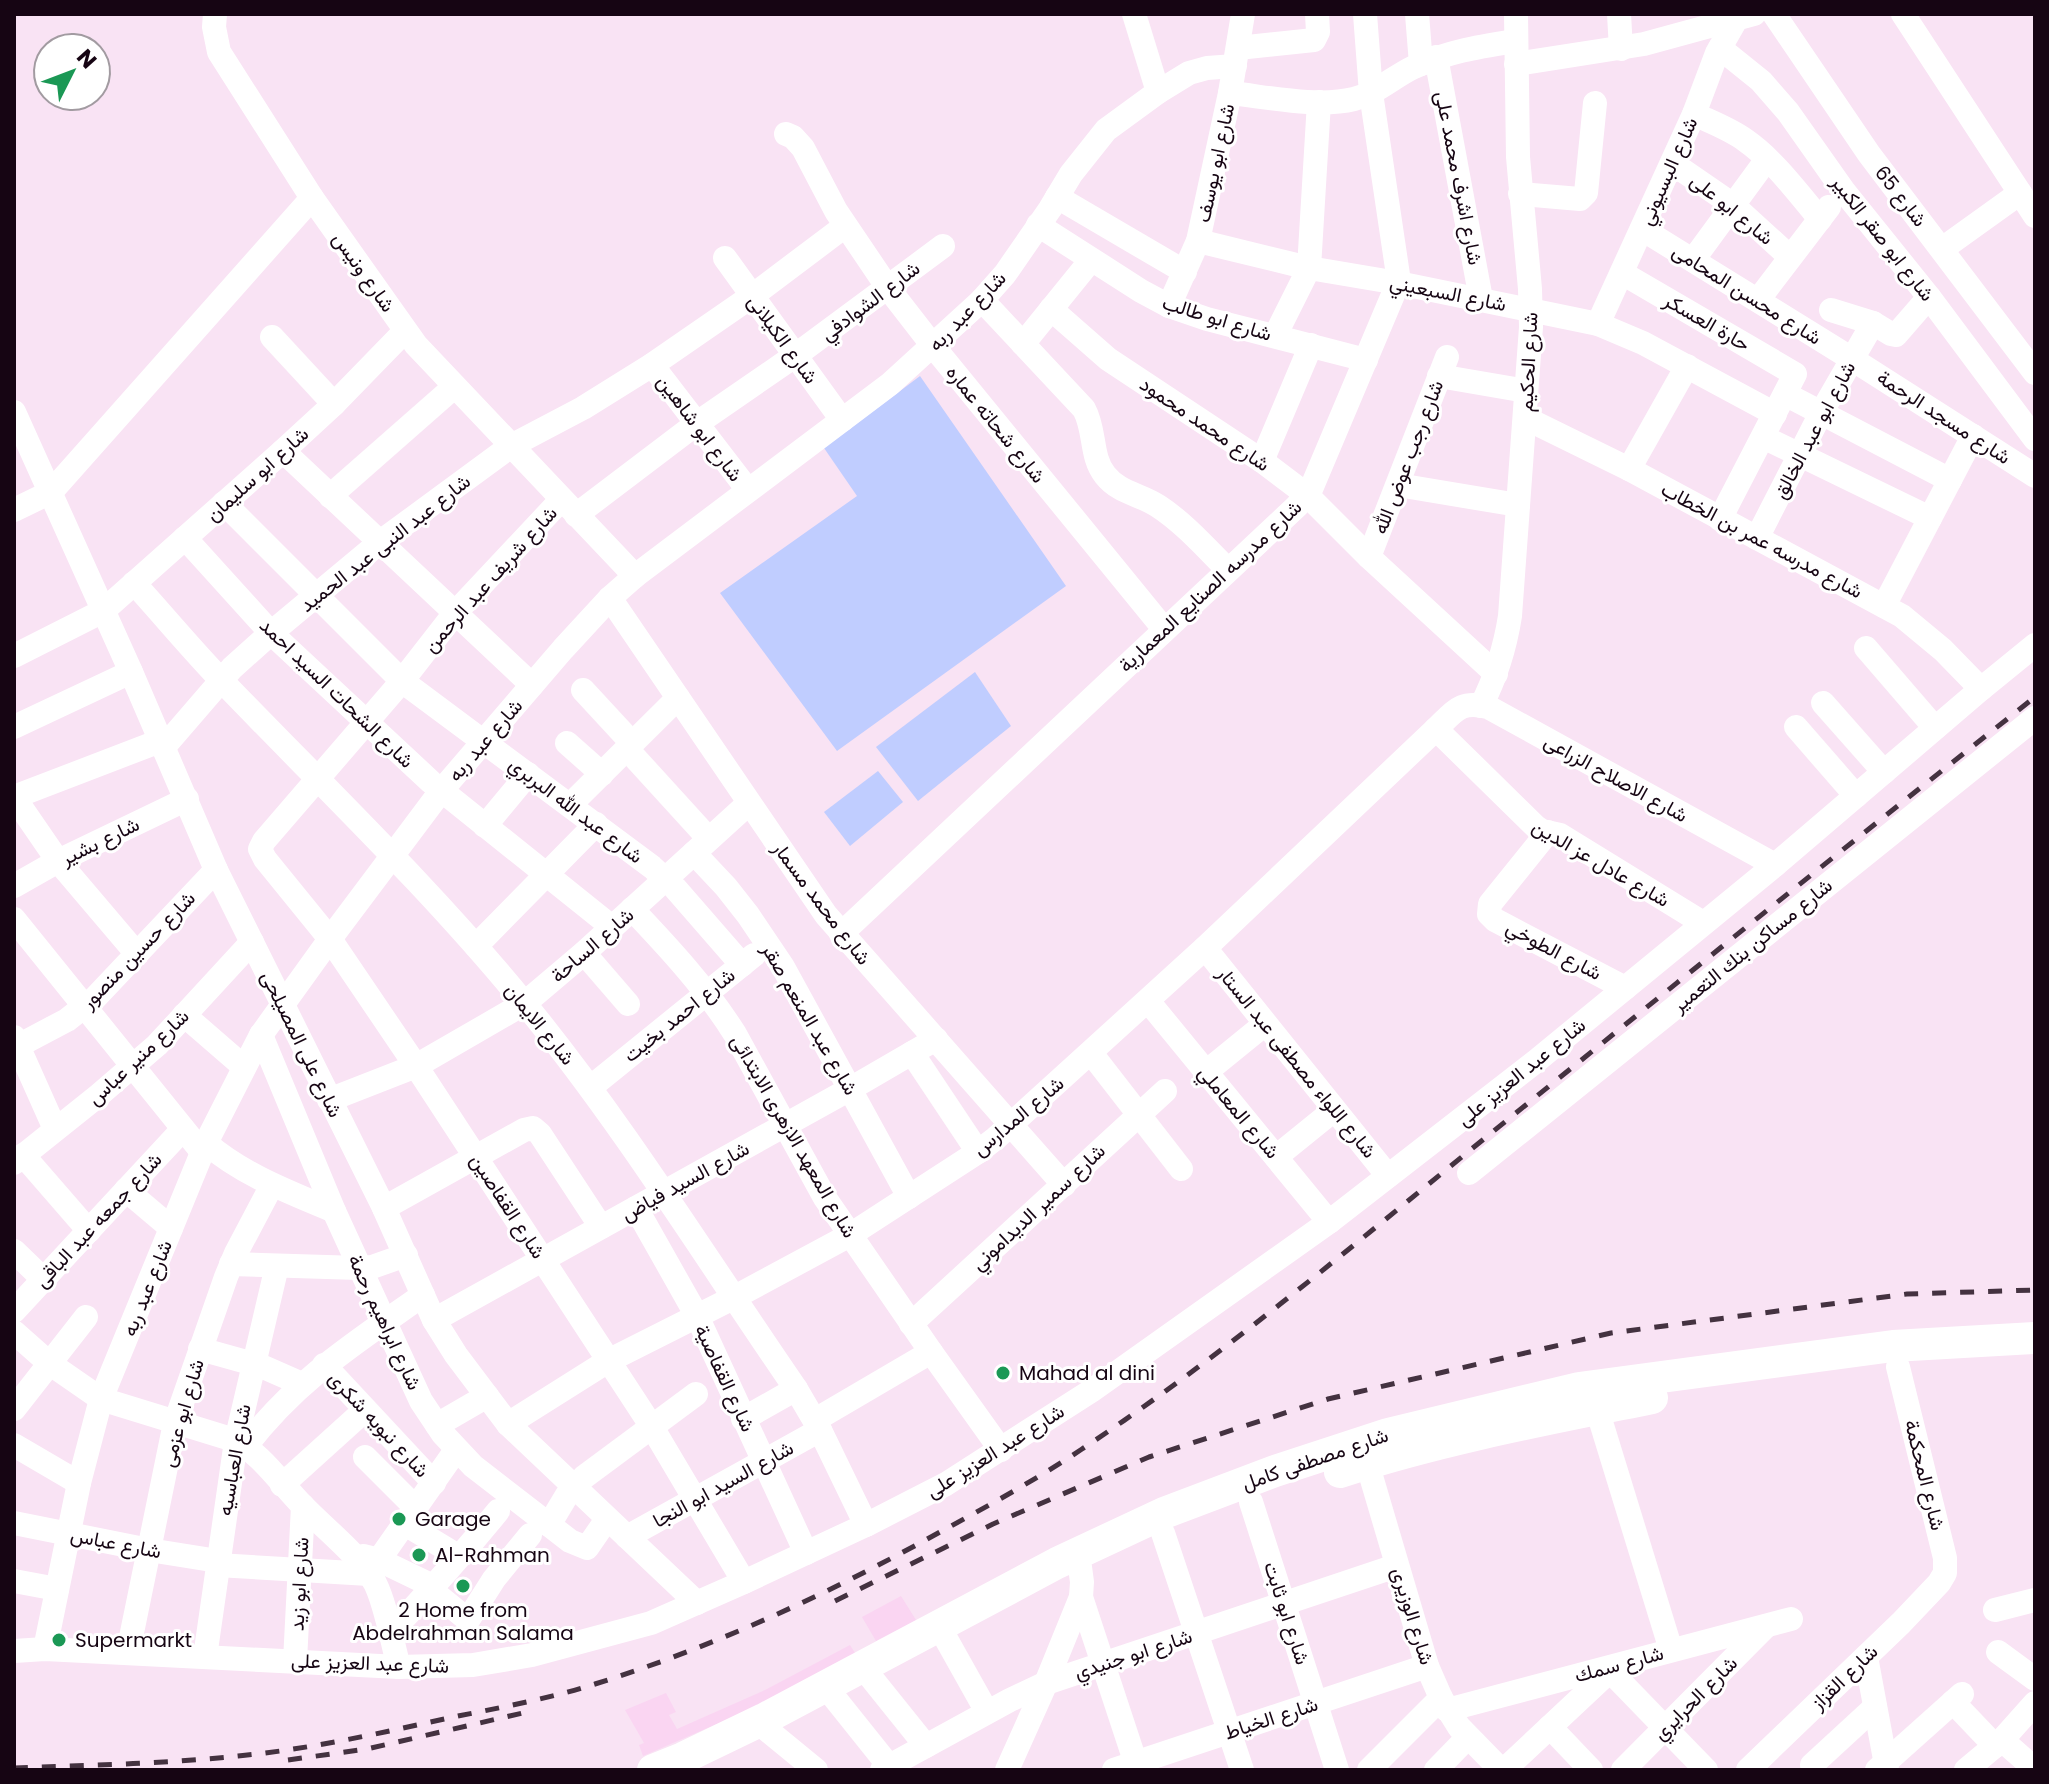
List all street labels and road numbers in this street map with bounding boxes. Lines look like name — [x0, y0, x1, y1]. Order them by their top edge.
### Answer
street label: شارع اشرف محمد على — [1428, 89, 1490, 267]
street label: شارع ابو يوسف — [1189, 101, 1241, 225]
street label: شارع البسيوني — [1632, 112, 1707, 231]
street label: شارع 65 — [1868, 159, 1934, 233]
street label: شارع ابو على — [1684, 167, 1780, 251]
street label: شارع ابو صقر الكبير — [1824, 168, 1941, 307]
street label: شارع ونيس — [326, 226, 402, 318]
street label: شارع محسن المحامى — [1667, 237, 1827, 351]
street label: شارع الشوادفي — [814, 254, 927, 350]
street label: شارع عبد ربه — [922, 265, 1012, 357]
street label: شارع السبعيني — [1387, 268, 1509, 321]
street label: حارة العسكر — [1658, 286, 1755, 358]
street label: شارع ابو طالب — [1159, 288, 1275, 348]
street label: شارع الكيلانى — [741, 289, 825, 389]
street label: شارع الحكيم — [1511, 311, 1545, 413]
street label: شارع ابو عبد الخالق — [1766, 356, 1862, 504]
street label: شارع شحاته عماره — [940, 359, 1052, 489]
street label: شارع مسجد الرحمة — [1872, 363, 2016, 471]
street label: شارع ابو شاهين — [650, 369, 750, 487]
street label: شارع محمد محمود — [1134, 370, 1276, 478]
street label: شارع رجب عوض الله — [1366, 376, 1450, 538]
street label: شارع ابو سليمان — [199, 420, 315, 528]
street label: شارع عبد النبى عبد الحميد — [294, 467, 476, 619]
street label: شارع مدرسه عمر بن الخطاب — [1656, 475, 1868, 605]
street label: شارع مدرسه الصنايع المعمارية — [1112, 493, 1308, 679]
street label: شارع شريف عبد الرحمن — [417, 500, 563, 658]
street label: شارع الشحات السيد احمد — [253, 612, 421, 774]
street label: شارع عبد ربه — [441, 693, 529, 787]
street label: شارع الاصلاح الزراعى — [1539, 727, 1693, 829]
street label: شارع عبد الله البربري — [501, 750, 649, 872]
street label: شارع بشير — [55, 810, 144, 872]
street label: شارع عادل عز الدين — [1527, 812, 1675, 914]
street label: شارع محمد مسمار — [766, 835, 878, 971]
street label: شارع مساكن بنك التعمير — [1665, 871, 1838, 1019]
street label: شارع حسين منصور — [74, 885, 202, 1016]
street label: شارع الساحة — [544, 901, 640, 989]
street label: شارع الطوخي — [1500, 913, 1607, 990]
street label: شارع عبد المنعم صقر — [755, 937, 865, 1100]
street label: شارع اللواء مصطفى عبد الستار — [1210, 959, 1383, 1164]
street label: شارع احمد بخيت — [617, 961, 741, 1069]
street label: شارع على المصيلحى — [254, 966, 350, 1122]
street label: شارع الايمان — [498, 977, 582, 1071]
street label: شارع منير عباس — [81, 1002, 195, 1112]
street label: شارع عبد العزيز على — [1451, 1011, 1591, 1133]
street label: شارع المعهد الازهرى الابتدائى — [724, 1029, 864, 1243]
street label: شارع المعاملي — [1189, 1059, 1286, 1167]
street label: شارع المدارس — [966, 1069, 1070, 1163]
street label: شارع السيد فياض — [616, 1134, 754, 1228]
street label: شارع سمير الديداموني — [965, 1137, 1113, 1279]
street label: شارع جمعه عبد الباقى — [28, 1146, 168, 1294]
street label: شارع القفاصين — [464, 1148, 552, 1264]
street label: شارع عبد ربه — [115, 1236, 179, 1340]
street label: شارع ابراهيم رحمة — [341, 1250, 429, 1394]
street label: شارع القفاصية — [688, 1320, 762, 1436]
street label: شارع ابو عزمى — [153, 1356, 211, 1470]
street label: شارع نبويه شكرى — [322, 1364, 436, 1484]
street label: شارع عبد العزيز على — [920, 1397, 1070, 1505]
street label: شارع العباسيه — [210, 1402, 258, 1518]
street label: شارع المحكمة — [1898, 1417, 1952, 1533]
street label: شارع مصطفى كامل — [1238, 1421, 1392, 1497]
street label: شارع السيد ابو النجا — [648, 1434, 798, 1534]
street label: شارع عباس — [68, 1520, 164, 1566]
street label: شارع ابو زيد — [283, 1536, 315, 1632]
street label: شارع ابو ثابت — [1257, 1558, 1317, 1668]
street label: شارع الوزيرى — [1385, 1564, 1441, 1668]
street label: شارع ابو جنيدي — [1070, 1622, 1196, 1689]
street label: شارع القزاز — [1803, 1638, 1884, 1717]
street label: شارع سمك — [1571, 1639, 1667, 1689]
street label: شارع عبد العزيز على — [290, 1646, 450, 1680]
street label: شارع الحرايري — [1646, 1649, 1746, 1749]
street label: شارع الخياط — [1221, 1690, 1321, 1746]

